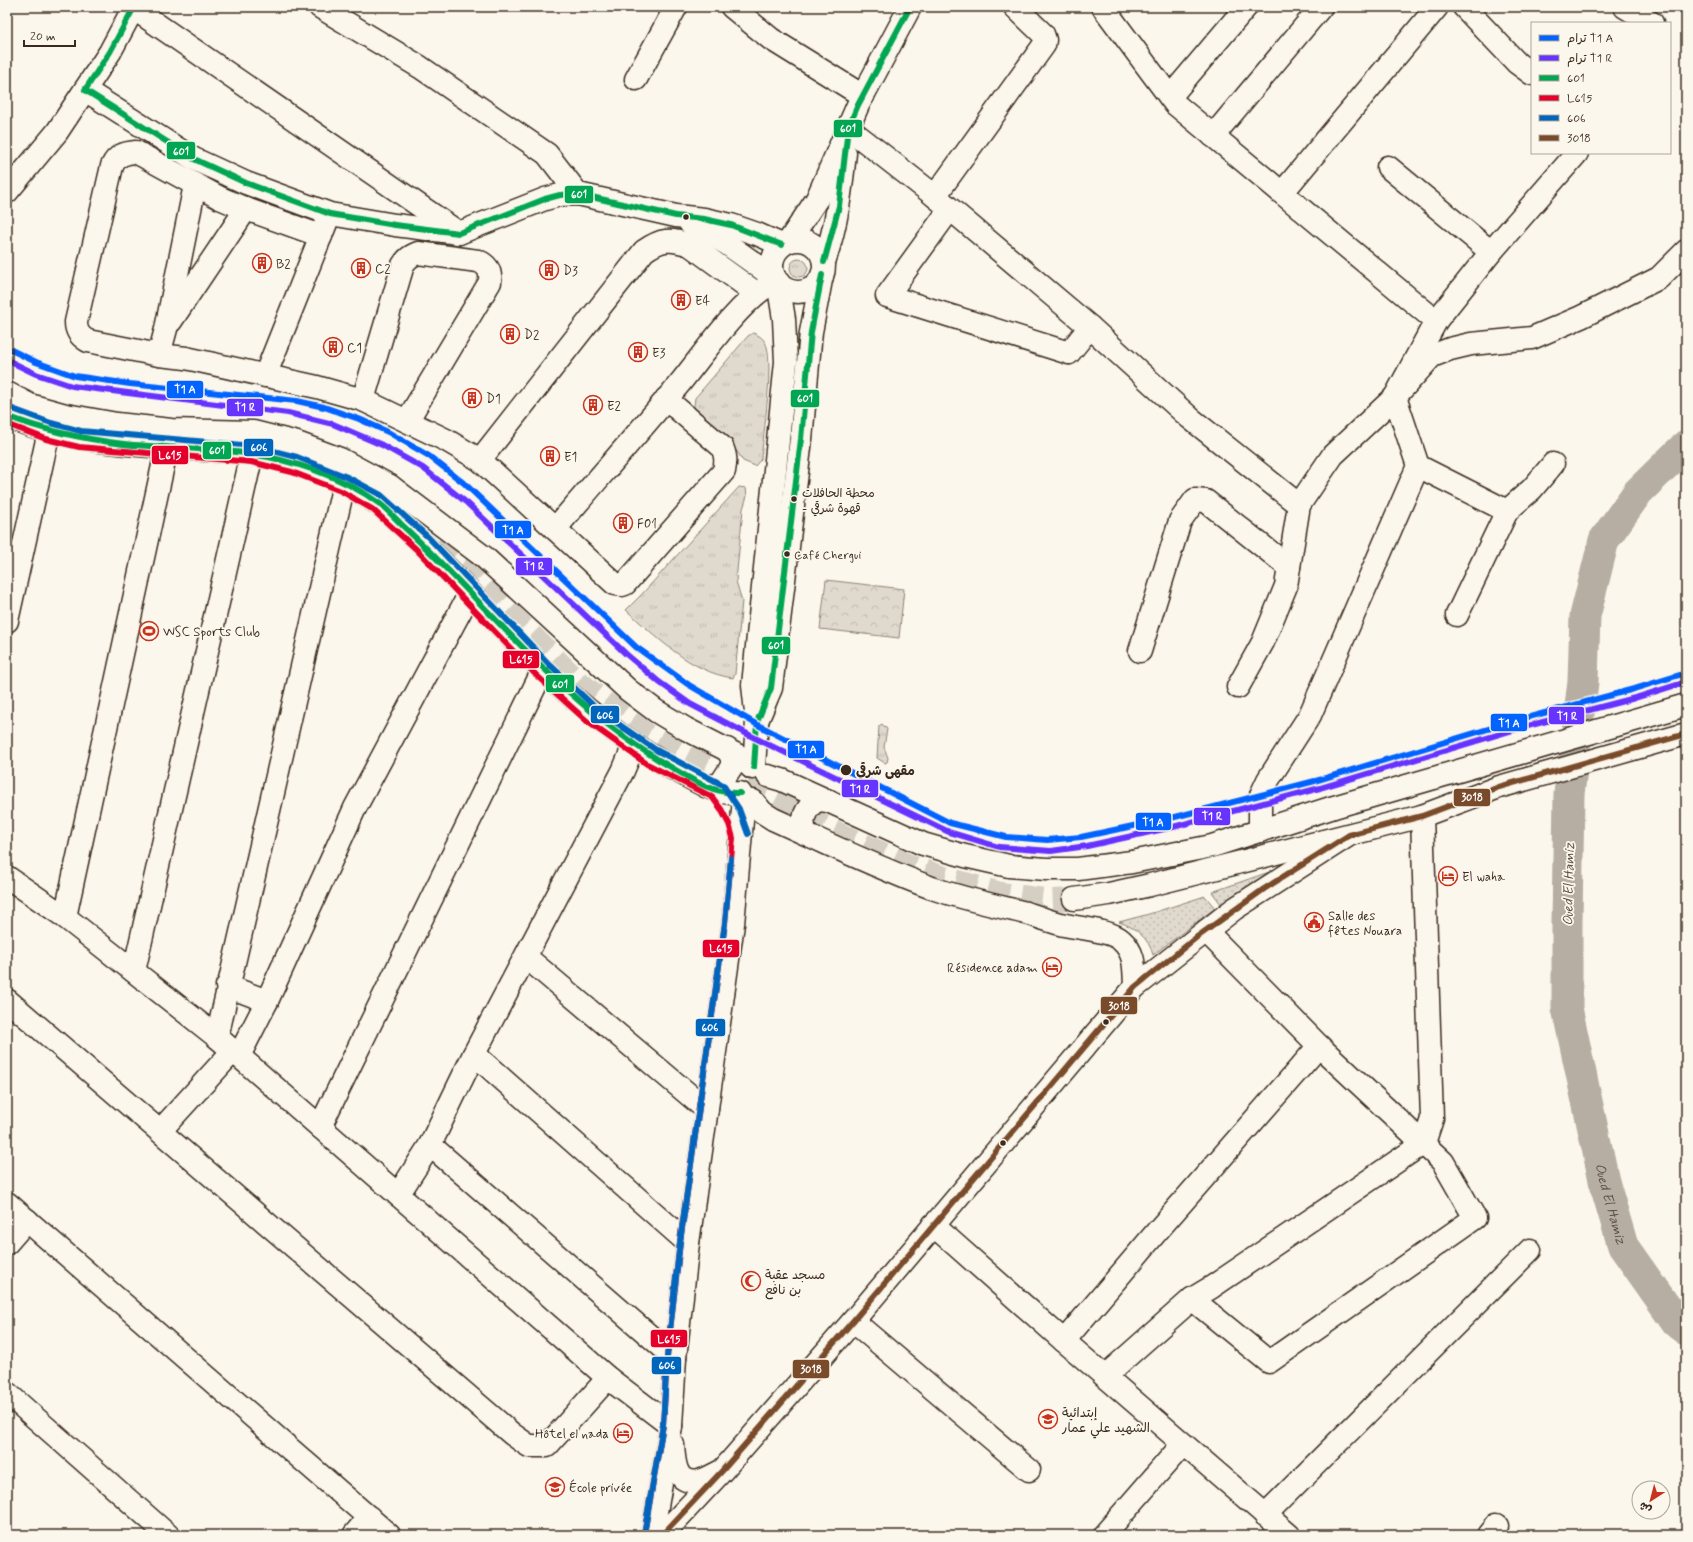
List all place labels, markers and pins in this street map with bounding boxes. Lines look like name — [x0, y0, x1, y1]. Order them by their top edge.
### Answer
unlabelled marker — [681, 212, 691, 222]
building icon: B2 — [251, 252, 273, 274]
place label: B2 — [276, 256, 291, 273]
building icon: C2 — [350, 257, 372, 279]
building icon: D3 — [538, 259, 560, 281]
place label: C2 — [375, 261, 391, 278]
place label: D3 — [563, 263, 578, 280]
building icon: E4 — [670, 289, 692, 311]
place label: E4 — [695, 293, 711, 310]
building icon: D2 — [499, 323, 521, 345]
place label: D2 — [524, 327, 540, 344]
building icon: C1 — [322, 336, 344, 358]
place label: C1 — [347, 340, 362, 357]
building icon: E3 — [627, 341, 649, 363]
place label: E3 — [652, 345, 666, 362]
building icon: D1 — [461, 387, 483, 409]
place label: D1 — [486, 391, 501, 408]
building icon: E2 — [582, 394, 604, 416]
place label: E2 — [607, 398, 622, 415]
building icon: E1 — [539, 445, 561, 467]
place label: E1 — [564, 449, 577, 466]
place label: محطة الحافلات - قهوة شرقي — [802, 486, 875, 517]
marker: محطة الحافلات - قهوة شرقي — [789, 494, 799, 504]
building icon: F01 — [612, 512, 634, 534]
place label: F01 — [637, 516, 657, 533]
place label: Café Chergui — [794, 548, 862, 564]
marker: Café Chergui — [782, 549, 792, 559]
sports icon: WSC Sports Club — [138, 620, 160, 642]
place label: WSC Sports Club — [163, 624, 260, 641]
place label: مقهى شرقي — [856, 762, 915, 781]
marker: مقهى شرقي — [839, 763, 853, 777]
hotel icon: El waha — [1437, 865, 1459, 887]
place label: El waha — [1462, 869, 1505, 886]
place label: Salle des fêtes Nouara — [1328, 908, 1402, 940]
public building icon: Salle des fêtes Nouara — [1303, 911, 1325, 933]
hotel icon: Résidence adam — [1041, 956, 1063, 978]
place label: Résidence adam — [947, 960, 1038, 977]
unlabelled marker — [1101, 1017, 1111, 1027]
unlabelled marker — [998, 1138, 1008, 1148]
place label: مسجد عقبة بن نافع — [765, 1267, 825, 1300]
mosque icon: مسجد عقبة بن نافع — [740, 1270, 762, 1292]
place label: إبتدائية الشهيد علي عمار — [1061, 1405, 1150, 1439]
school or university icon: إبتدائية الشهيد علي عمار — [1037, 1408, 1059, 1430]
hotel icon: Hôtel el nada — [612, 1422, 634, 1444]
place label: Hôtel el nada — [535, 1426, 609, 1443]
school or university icon: École privée — [544, 1476, 566, 1498]
place label: École privée — [569, 1479, 632, 1497]

